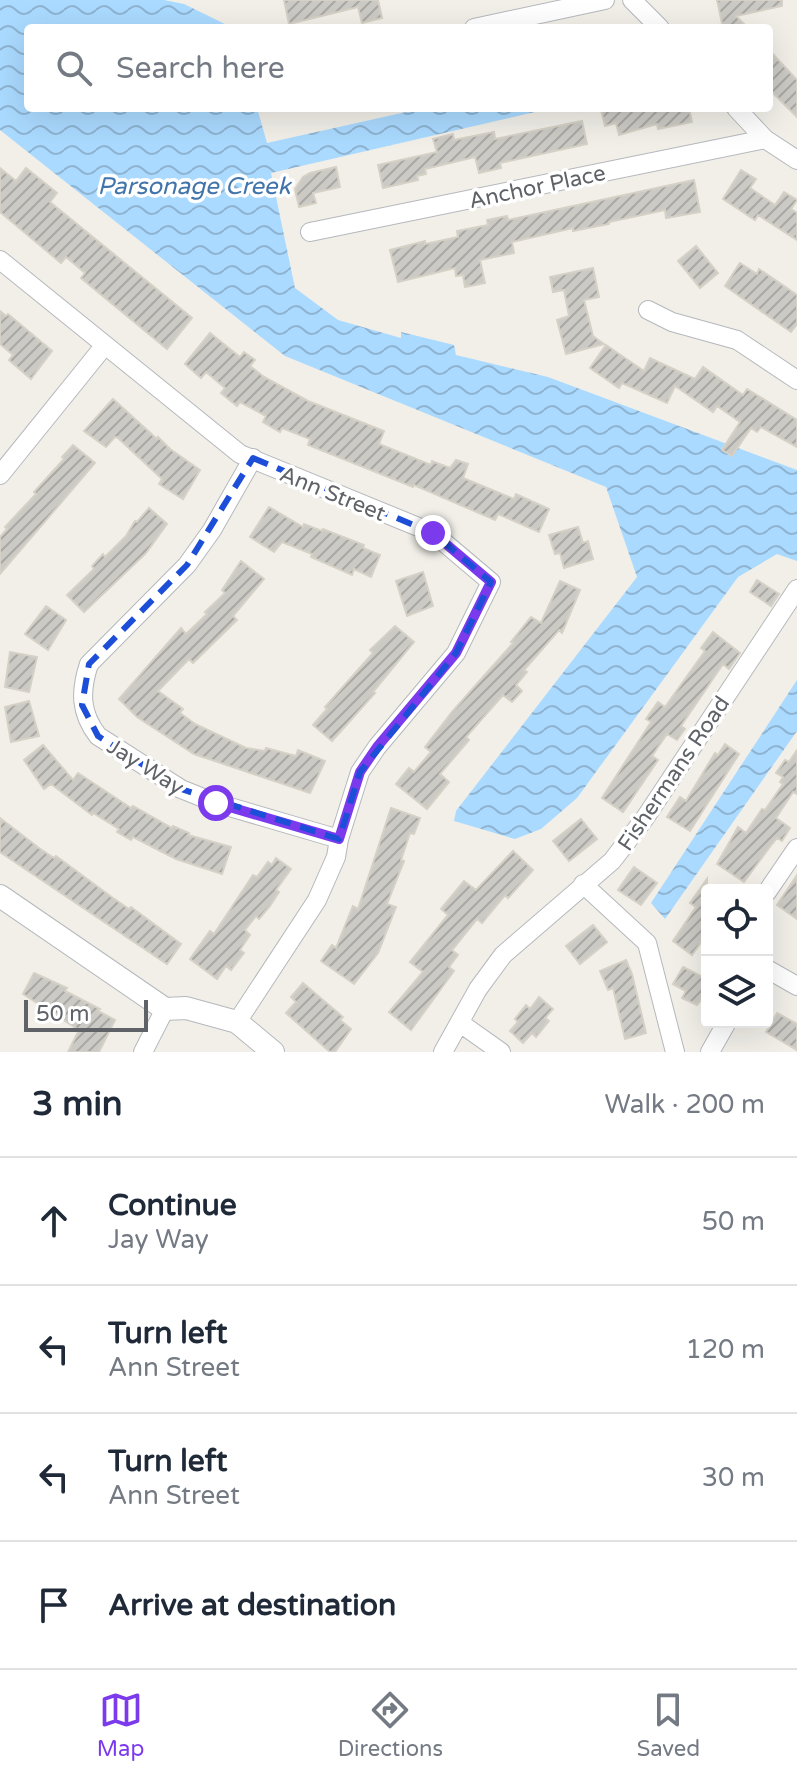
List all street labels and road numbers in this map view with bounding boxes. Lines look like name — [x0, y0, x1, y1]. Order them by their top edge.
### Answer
street label: Anchor Place — [467, 160, 608, 214]
street label: Ann Street — [276, 461, 389, 527]
street label: Fishermans Road — [612, 691, 735, 856]
street label: Jay Way — [102, 733, 189, 801]

